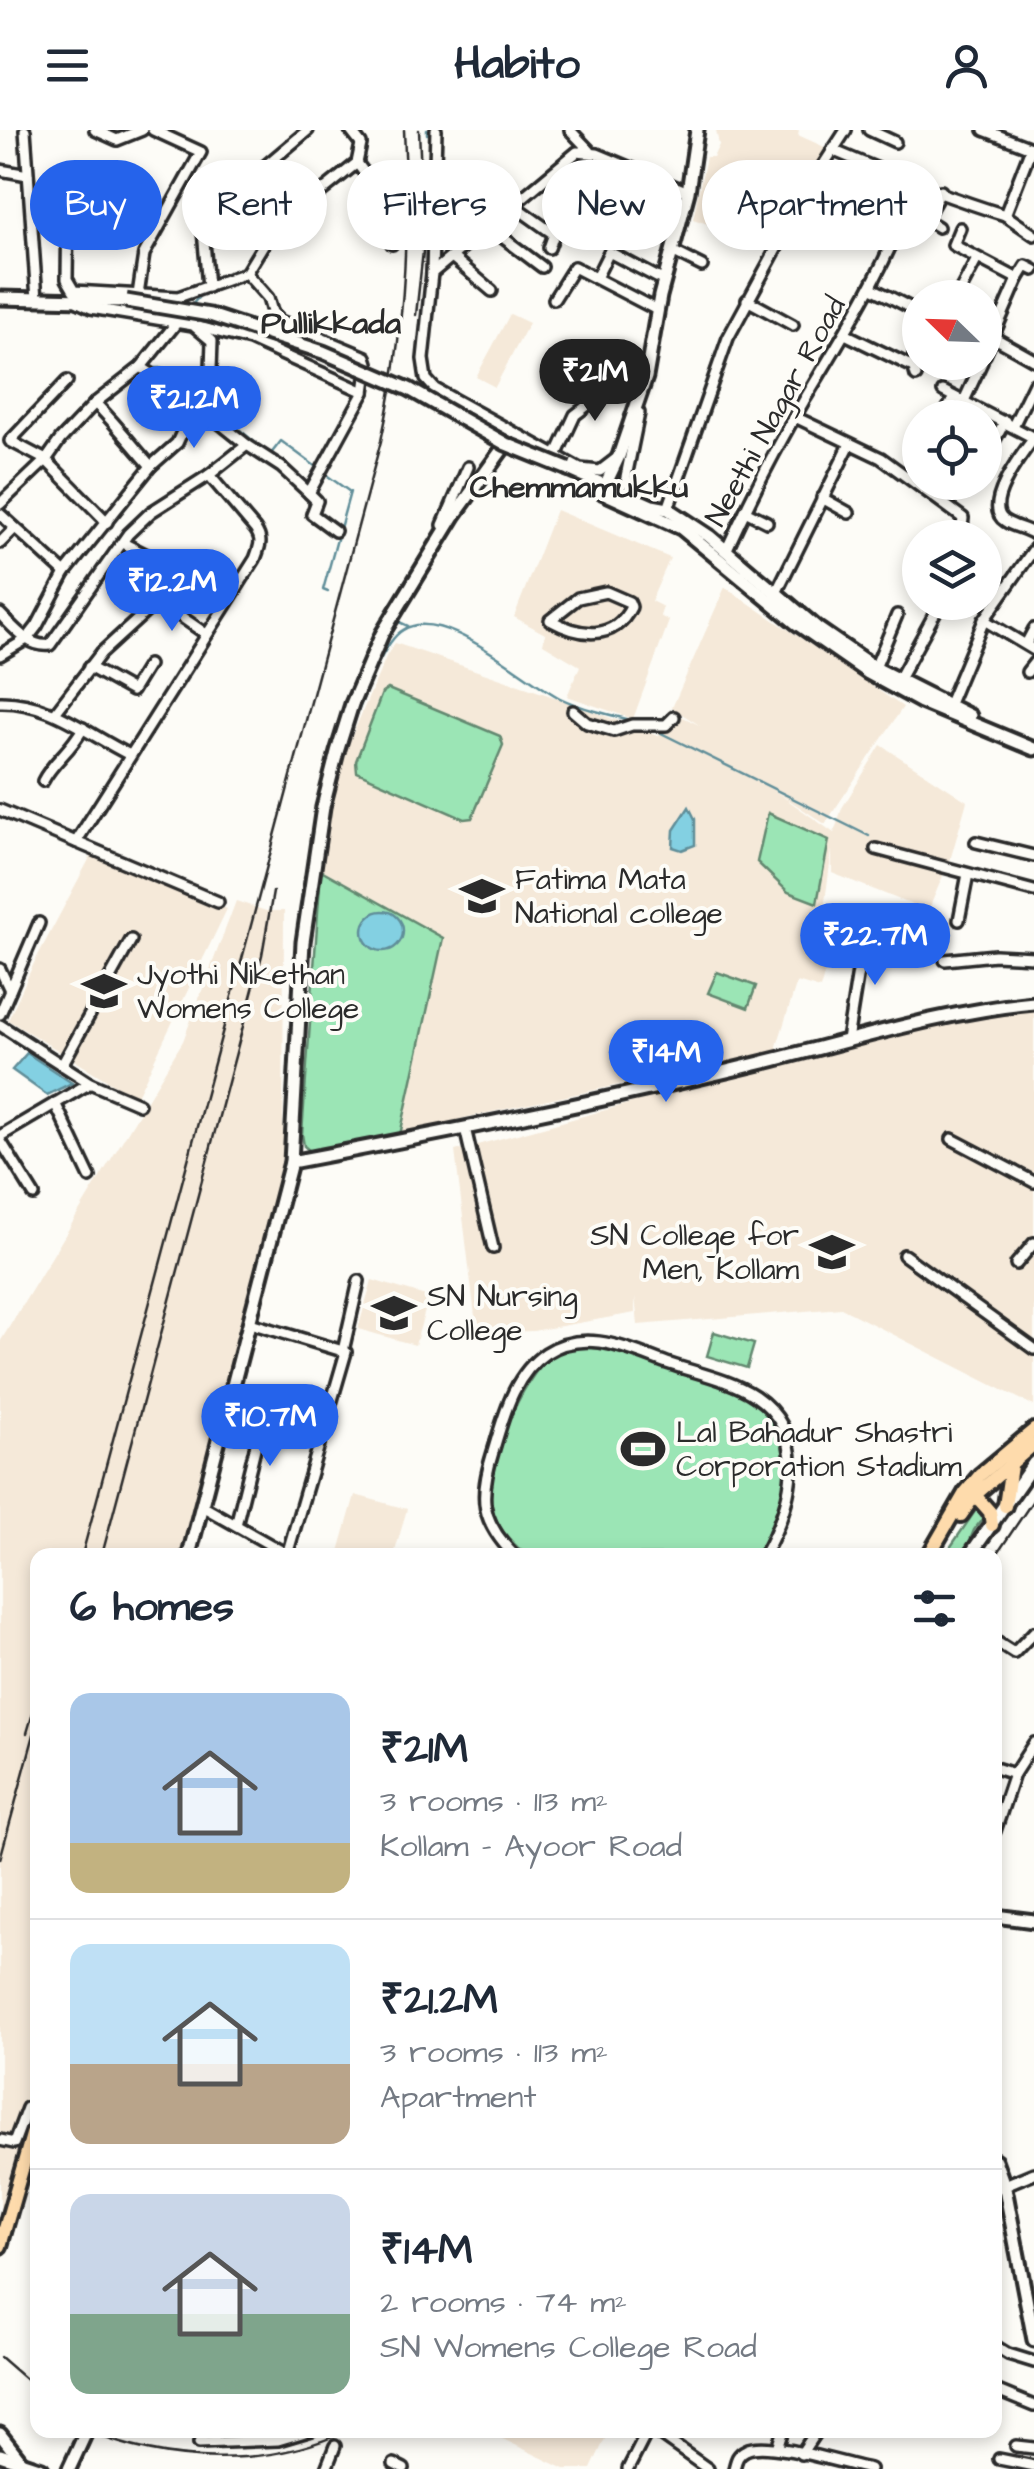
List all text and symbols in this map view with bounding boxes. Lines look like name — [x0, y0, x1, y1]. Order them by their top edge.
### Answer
text: Habito — [454, 34, 580, 96]
icon: menu — [40, 38, 95, 93]
icon: person — [939, 38, 994, 93]
chip: Buy — [30, 160, 162, 250]
chip: Rent — [182, 160, 327, 250]
chip: Filters — [347, 160, 522, 250]
chip: New — [542, 160, 682, 250]
chip: Apartment — [702, 160, 943, 250]
north arrow — [902, 280, 1002, 380]
map controls — [902, 280, 1002, 620]
street label: Neethi Nagar Road — [695, 289, 857, 535]
district label: Pullikkada — [261, 301, 402, 346]
pin: ₹21M — [536, 339, 654, 424]
text: ₹21M — [561, 349, 629, 394]
pin: ₹21.2M — [113, 366, 275, 451]
text: ₹21.2M — [149, 376, 239, 421]
button: locate — [902, 400, 1002, 500]
district label: Chemmamukku — [470, 465, 688, 510]
button: layers — [902, 520, 1002, 620]
pin: ₹12.2M — [91, 549, 253, 634]
text: ₹12.2M — [127, 559, 217, 604]
place label: Fatima Mata National college — [515, 859, 723, 936]
school or university icon: Fatima Mata National college — [458, 872, 506, 920]
pin: ₹22.7M — [794, 903, 956, 988]
text: ₹22.7M — [822, 913, 928, 958]
place label: Jyothi Nikethan Womens College — [137, 954, 359, 1031]
school or university icon: Jyothi Nikethan Womens College — [80, 967, 128, 1015]
pin: ₹14M — [607, 1020, 725, 1105]
text: ₹14M — [631, 1030, 701, 1075]
place label: SN College for Men, Kollam — [590, 1215, 800, 1291]
school or university icon: SN College for Men, Kollam — [808, 1228, 856, 1276]
place label: SN Nursing College — [427, 1276, 578, 1353]
school or university icon: SN Nursing College — [370, 1289, 418, 1337]
pin: ₹10.7M — [189, 1384, 351, 1469]
text: ₹10.7M — [223, 1394, 317, 1439]
place label: Lal Bahadur Shastri Corporation Stadium — [676, 1412, 962, 1488]
sports icon: Lal Bahadur Shastri Corporation Stadium — [619, 1425, 667, 1473]
text: 6 homes — [70, 1579, 234, 1637]
icon: filters — [907, 1581, 962, 1636]
text: ₹21M — [380, 1721, 468, 1779]
icon: home — [150, 1733, 270, 1853]
text: 3 rooms · 113 m² — [380, 1779, 608, 1824]
text: Kollam - Ayoor Road — [380, 1824, 682, 1869]
text: ₹21.2M — [380, 1972, 498, 2030]
icon: home — [150, 1984, 270, 2104]
text: 3 rooms · 113 m² — [380, 2030, 608, 2075]
text: Apartment — [380, 2075, 536, 2120]
text: ₹14M — [380, 2222, 473, 2280]
icon: home — [150, 2234, 270, 2354]
text: 2 rooms · 74 m² — [380, 2280, 627, 2325]
text: SN Womens College Road — [380, 2325, 757, 2370]

